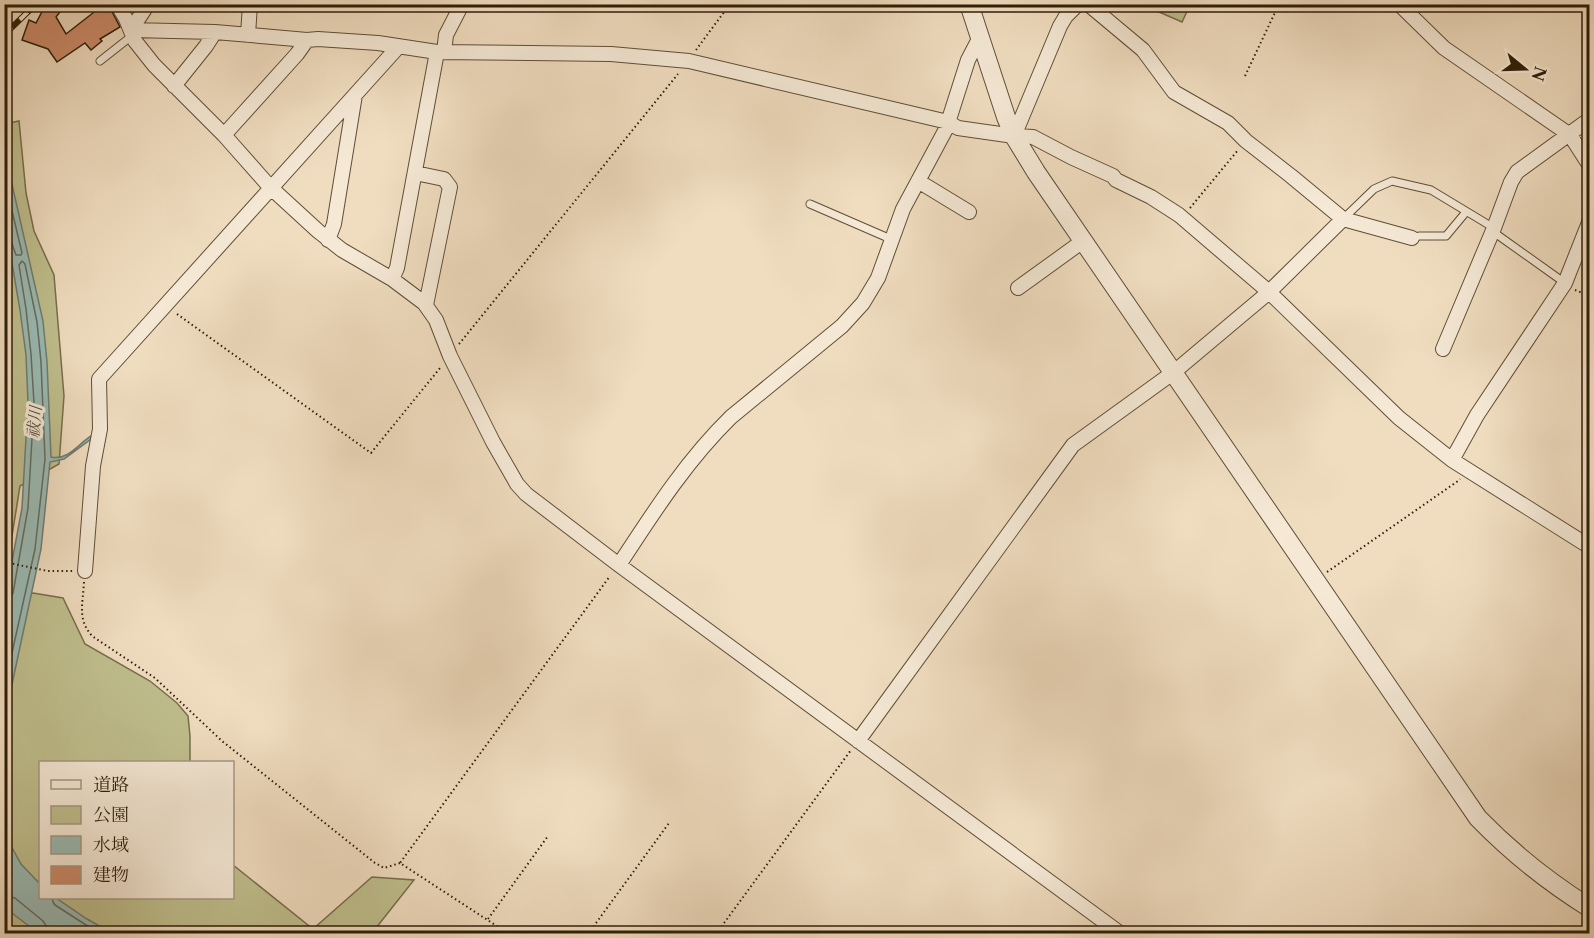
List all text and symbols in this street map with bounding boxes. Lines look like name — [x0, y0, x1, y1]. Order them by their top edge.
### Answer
north arrow — [1495, 39, 1555, 99]
text: N — [1527, 64, 1551, 84]
water label: 祓川 — [23, 403, 46, 439]
legend — [39, 761, 234, 899]
text: 道路 — [93, 774, 129, 796]
text: 公園 — [93, 804, 129, 826]
text: 水域 — [93, 834, 129, 856]
text: 建物 — [93, 864, 129, 886]

